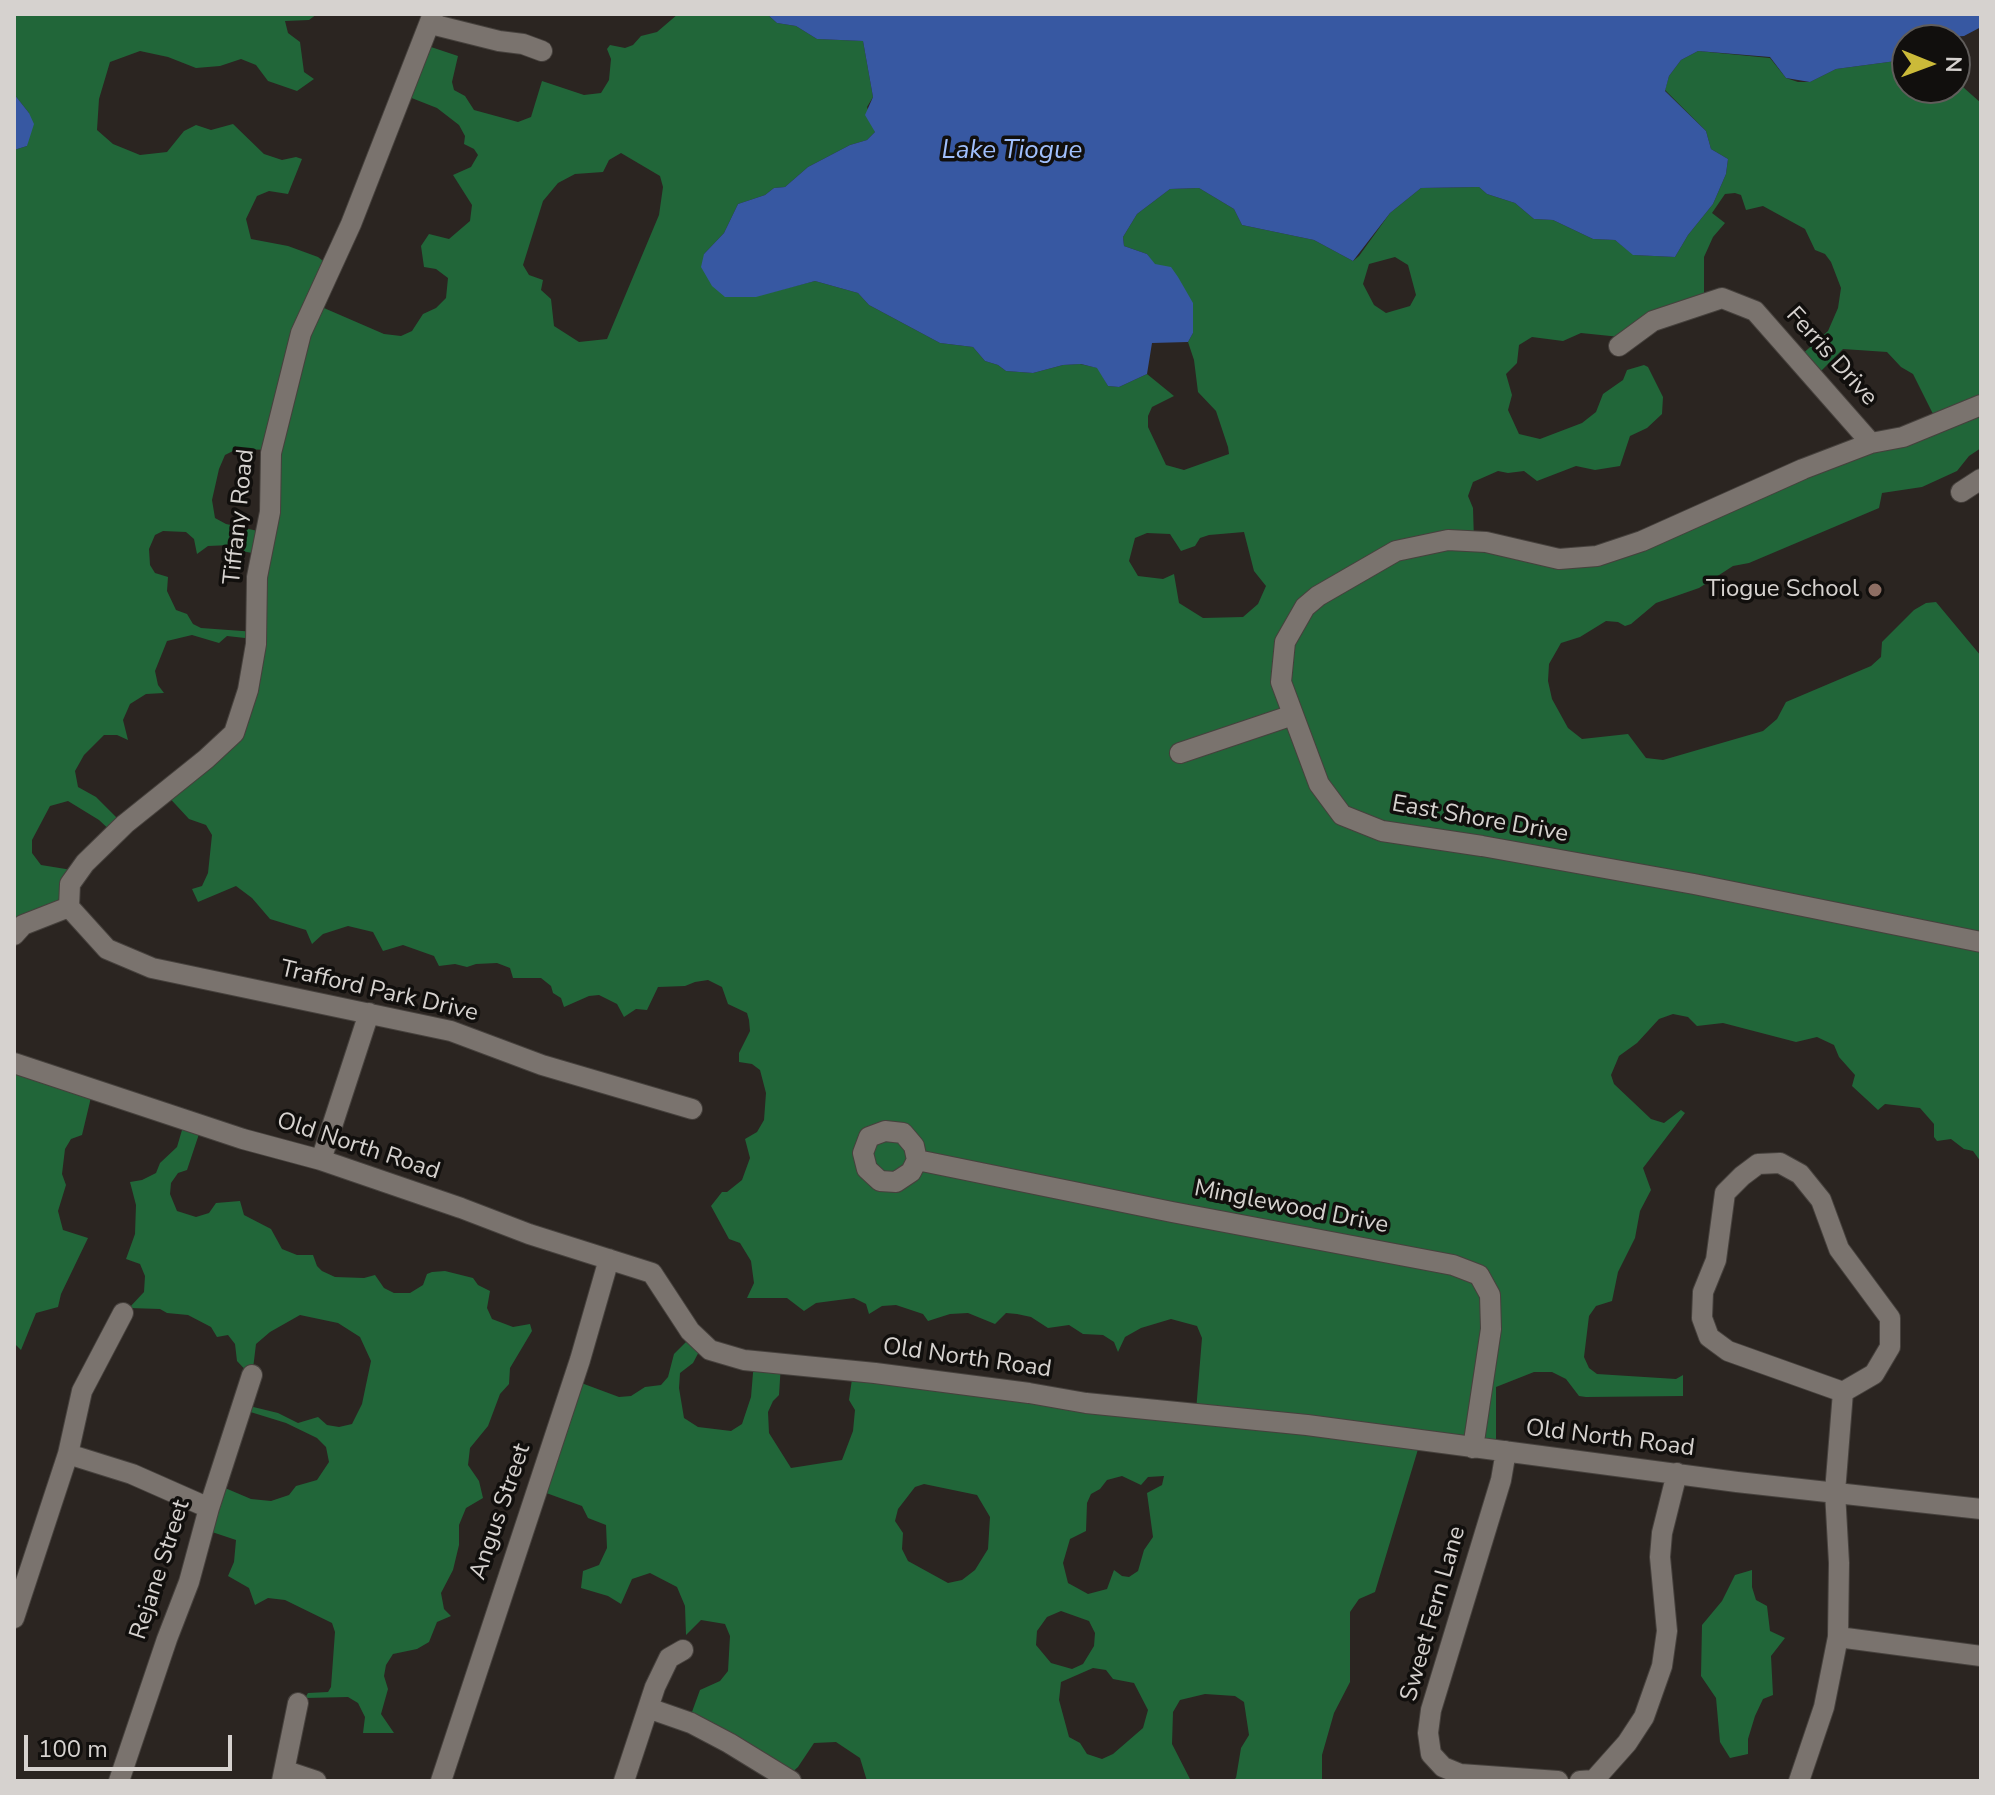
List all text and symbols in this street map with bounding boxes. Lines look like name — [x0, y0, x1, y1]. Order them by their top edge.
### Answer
north arrow — [1891, 24, 1971, 104]
text: N — [1938, 56, 1968, 73]
water label: Lake Tiogue — [942, 136, 1082, 168]
street label: Ferris Drive — [1779, 302, 1883, 412]
street label: Tiffany Road — [219, 448, 261, 586]
place label: Tiogue School — [1706, 576, 1859, 604]
marker: Tiogue School — [1866, 581, 1884, 599]
street label: East Shore Drive — [1390, 790, 1570, 850]
street label: Trafford Park Drive — [277, 955, 481, 1029]
street label: Old North Road — [273, 1107, 443, 1187]
street label: Minglewood Drive — [1191, 1175, 1391, 1241]
street label: Old North Road — [881, 1333, 1053, 1385]
street label: Old North Road — [1524, 1414, 1696, 1464]
street label: Angus Street — [464, 1440, 538, 1584]
street label: Rejane Street — [125, 1497, 197, 1643]
street label: Sweet Fern Lane — [1395, 1523, 1473, 1705]
scale bar — [28, 1719, 236, 1769]
text: 100 m — [38, 1733, 108, 1765]

